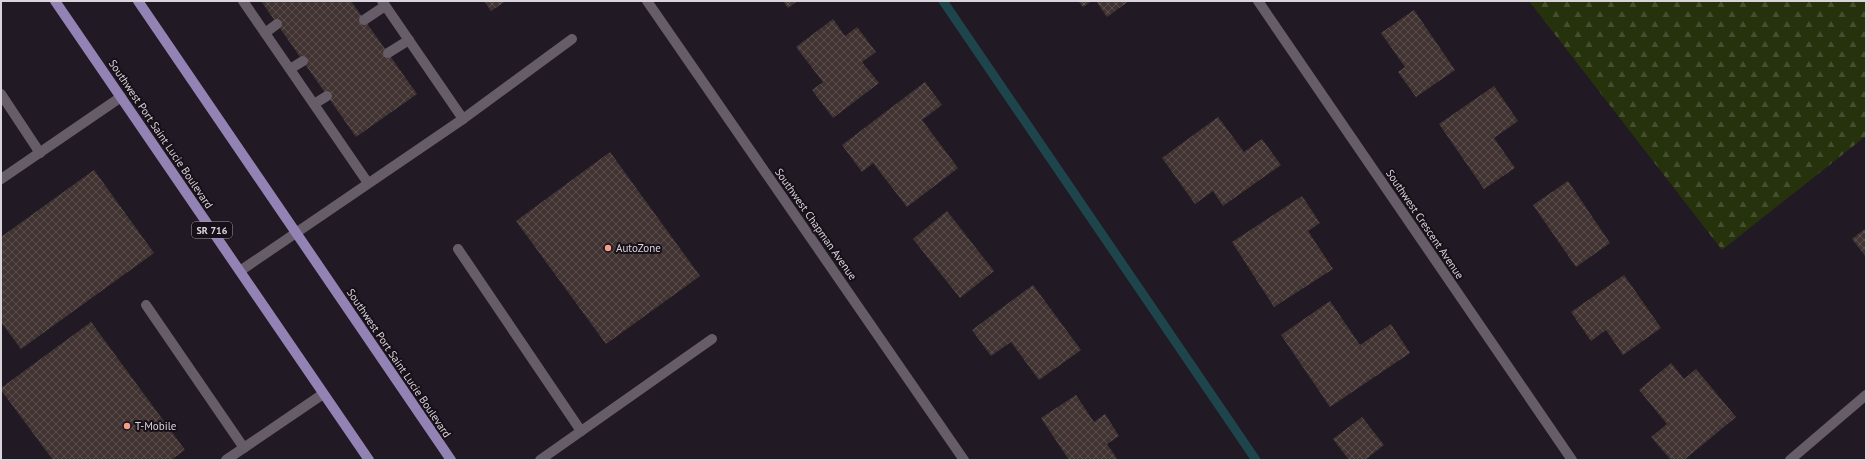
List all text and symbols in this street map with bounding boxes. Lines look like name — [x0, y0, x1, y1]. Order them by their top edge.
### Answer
street label: Southwest Port Saint Lucie Boulevard — [106, 57, 216, 211]
street label: Southwest Chapman Avenue — [772, 165, 860, 283]
street label: Southwest Crescent Avenue — [1383, 166, 1467, 282]
road number: SR 716 — [192, 222, 232, 238]
place label: AutoZone — [616, 241, 661, 255]
marker: AutoZone — [603, 243, 613, 253]
street label: Southwest Port Saint Lucie Boulevard — [344, 286, 454, 440]
place label: T-Mobile — [135, 419, 177, 433]
marker: T-Mobile — [122, 421, 132, 431]

